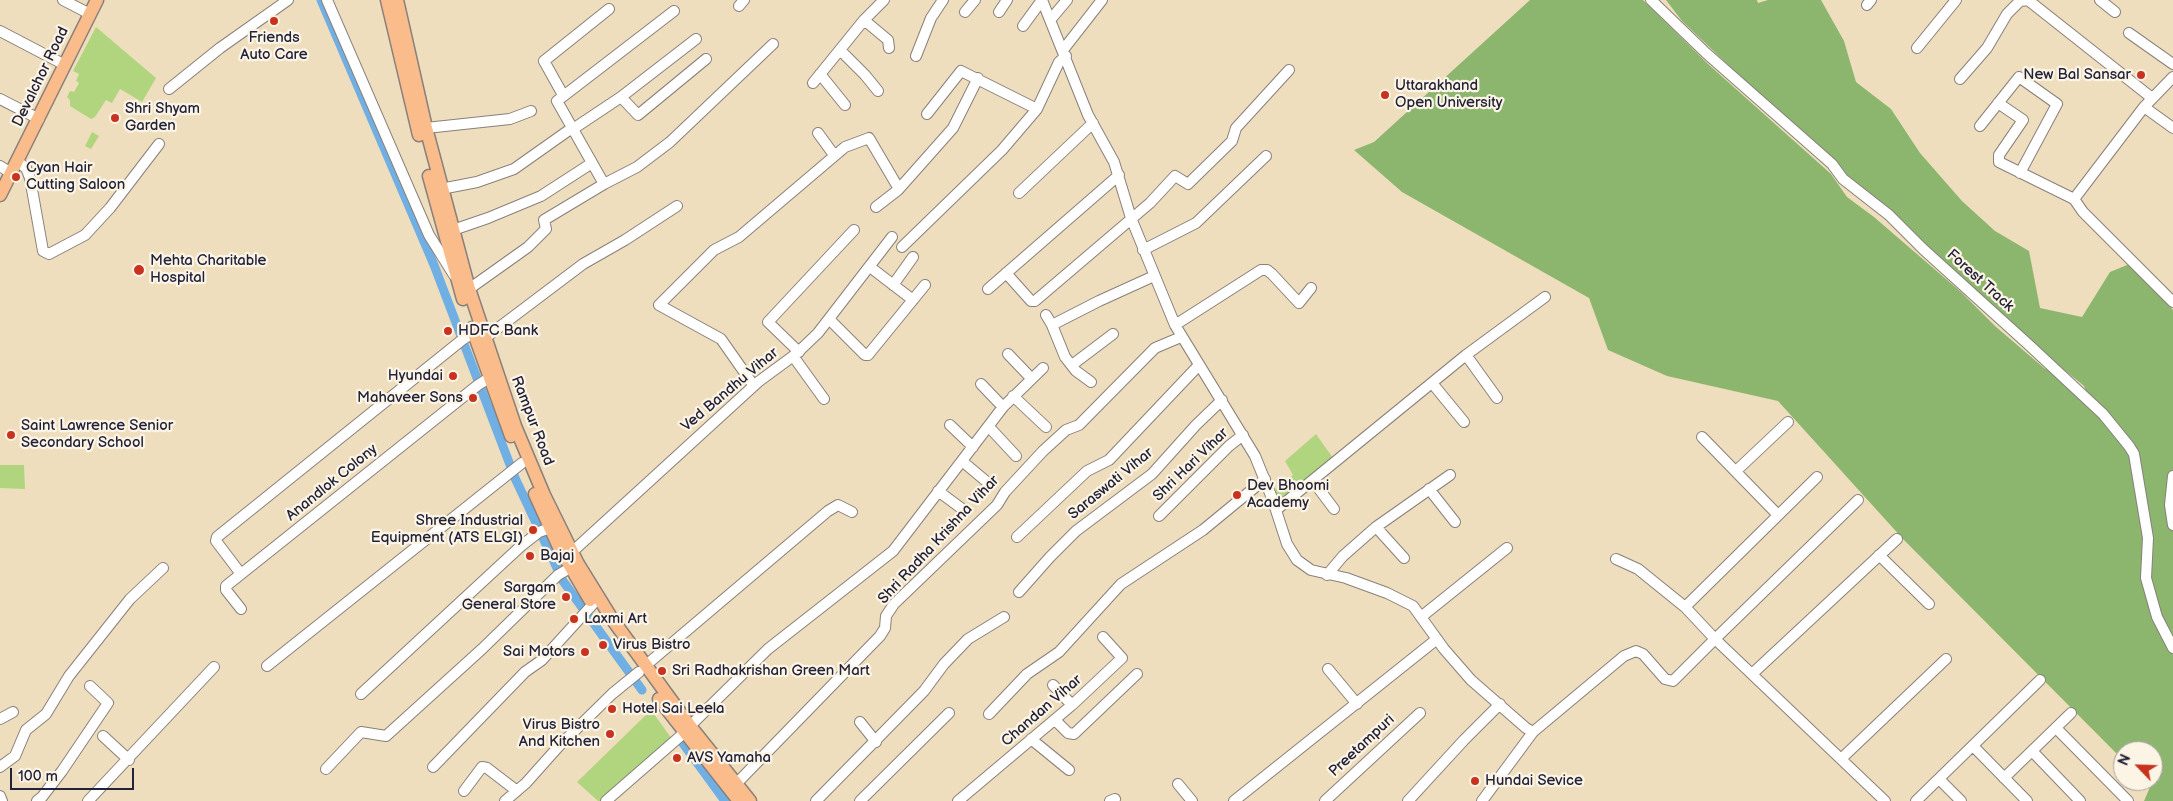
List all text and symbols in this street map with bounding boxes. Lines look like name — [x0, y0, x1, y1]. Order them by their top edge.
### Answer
marker: Friends Auto Care — [268, 15, 280, 27]
street label: Devalchor Road — [9, 24, 73, 130]
place label: Friends Auto Care — [240, 29, 308, 64]
place label: New Bal Sansar — [2023, 66, 2131, 84]
marker: New Bal Sansar — [2135, 69, 2147, 81]
place label: Uttarakhand Open University — [1395, 77, 1503, 112]
marker: Uttarakhand Open University — [1379, 89, 1391, 101]
place label: Shri Shyam Garden — [125, 100, 200, 135]
marker: Shri Shyam Garden — [109, 112, 121, 124]
place label: Cyan Hair Cutting Saloon — [26, 159, 125, 194]
marker: Cyan Hair Cutting Saloon — [10, 171, 22, 183]
street label: Forest Track — [1943, 246, 2017, 316]
place label: Mehta Charitable Hospital — [150, 252, 266, 287]
marker: Mehta Charitable Hospital — [132, 263, 146, 277]
place label: HDFC Bank — [458, 322, 538, 340]
marker: HDFC Bank — [442, 325, 454, 337]
street label: Ved Bandhu Vihar — [678, 344, 782, 436]
place label: Hyundai — [388, 367, 443, 385]
marker: Hyundai — [447, 370, 459, 382]
street label: Rampur Road — [507, 374, 557, 468]
place label: Mahaveer Sons — [357, 389, 463, 407]
marker: Mahaveer Sons — [467, 392, 479, 404]
place label: Saint Lawrence Senior Secondary School — [21, 417, 173, 452]
street label: Shri Hari Vihar — [1150, 425, 1232, 505]
marker: Saint Lawrence Senior Secondary School — [5, 429, 17, 441]
street label: Anandlok Colony — [283, 441, 381, 525]
street label: Saraswati Vihar — [1065, 444, 1157, 524]
street label: Shri Radha Krishna Vihar — [875, 472, 1003, 608]
place label: Dev Bhoomi Academy — [1247, 477, 1329, 512]
marker: Dev Bhoomi Academy — [1231, 489, 1243, 501]
place label: Shree Industrial Equipment (ATS ELGI) — [371, 512, 523, 547]
marker: Shree Industrial Equipment (ATS ELGI) — [527, 524, 539, 536]
place label: Bajaj — [540, 547, 574, 565]
marker: Bajaj — [524, 550, 536, 562]
place label: Sargam General Store — [462, 579, 556, 614]
marker: Sargam General Store — [560, 591, 572, 603]
place label: Laxmi Art — [584, 610, 647, 628]
marker: Laxmi Art — [568, 613, 580, 625]
place label: Virus Bistro — [613, 636, 690, 654]
marker: Virus Bistro — [597, 639, 609, 651]
place label: Sai Motors — [503, 643, 575, 661]
marker: Sai Motors — [579, 646, 591, 658]
place label: Sri Radhakrishan Green Mart — [672, 662, 870, 680]
marker: Sri Radhakrishan Green Mart — [656, 665, 668, 677]
street label: Chandan Vihar — [998, 671, 1086, 751]
place label: Hotel Sai Leela — [622, 700, 725, 718]
marker: Hotel Sai Leela — [606, 703, 618, 715]
street label: Preetampuri — [1325, 711, 1399, 781]
place label: Virus Bistro And Kitchen — [519, 716, 600, 751]
marker: Virus Bistro And Kitchen — [604, 728, 616, 740]
north arrow — [2113, 741, 2163, 791]
place label: AVS Yamaha — [687, 749, 771, 767]
marker: AVS Yamaha — [671, 752, 683, 764]
text: N — [2115, 752, 2135, 768]
scale bar — [12, 758, 136, 790]
text: 100 m — [18, 767, 58, 786]
place label: Hundai Sevice — [1485, 772, 1583, 790]
marker: Hundai Sevice — [1469, 775, 1481, 787]

